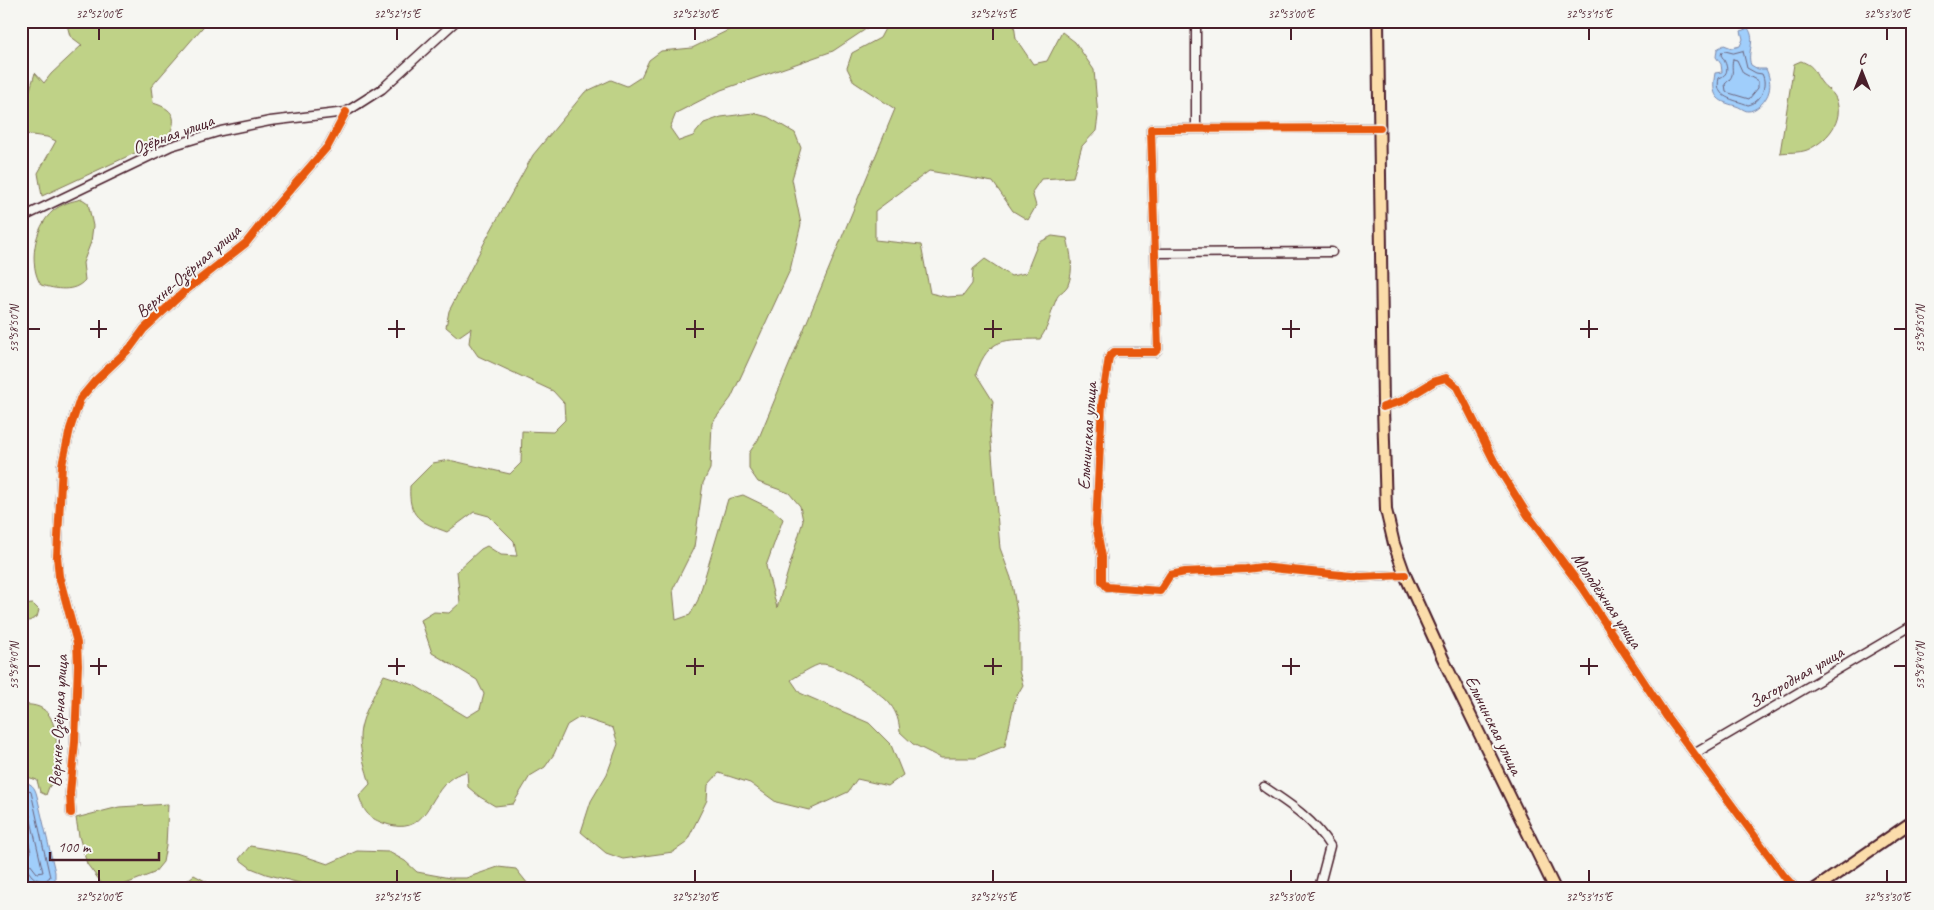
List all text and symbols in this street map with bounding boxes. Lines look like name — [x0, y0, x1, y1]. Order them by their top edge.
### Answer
text: 32°52'00"E — [76, 6, 124, 22]
text: 32°52'15"E — [374, 6, 422, 22]
text: 32°52'30"E — [672, 6, 720, 22]
text: 32°52'45"E — [970, 6, 1018, 22]
text: 32°53'00"E — [1268, 6, 1316, 22]
text: 32°53'15"E — [1566, 6, 1614, 22]
text: 32°53'30"E — [1864, 6, 1912, 22]
north arrow — [1836, 48, 1886, 98]
text: С — [1859, 51, 1868, 68]
street label: Озёрная улица — [129, 109, 219, 160]
street label: Верхне-Озёрная улица — [131, 218, 247, 323]
text: 53°58'50"N — [6, 304, 22, 353]
text: 53°58'50"N — [1912, 304, 1928, 353]
street label: Ельнинская улица — [1072, 380, 1102, 491]
street label: Молодёжная улица — [1567, 548, 1648, 654]
street label: Загородная улица — [1745, 640, 1849, 713]
text: 53°58'40"N — [6, 641, 22, 690]
text: 53°58'40"N — [1912, 641, 1928, 690]
street label: Верхне-Озёрная улица — [44, 653, 74, 788]
street label: Ельнинская улица — [1460, 672, 1528, 780]
scale bar — [50, 830, 159, 862]
text: 100 m — [58, 838, 92, 857]
text: 32°52'00"E — [76, 889, 124, 905]
text: 32°52'15"E — [374, 889, 422, 905]
text: 32°52'30"E — [672, 889, 720, 905]
text: 32°52'45"E — [970, 889, 1018, 905]
text: 32°53'00"E — [1268, 889, 1316, 905]
text: 32°53'15"E — [1566, 889, 1614, 905]
text: 32°53'30"E — [1864, 889, 1912, 905]

